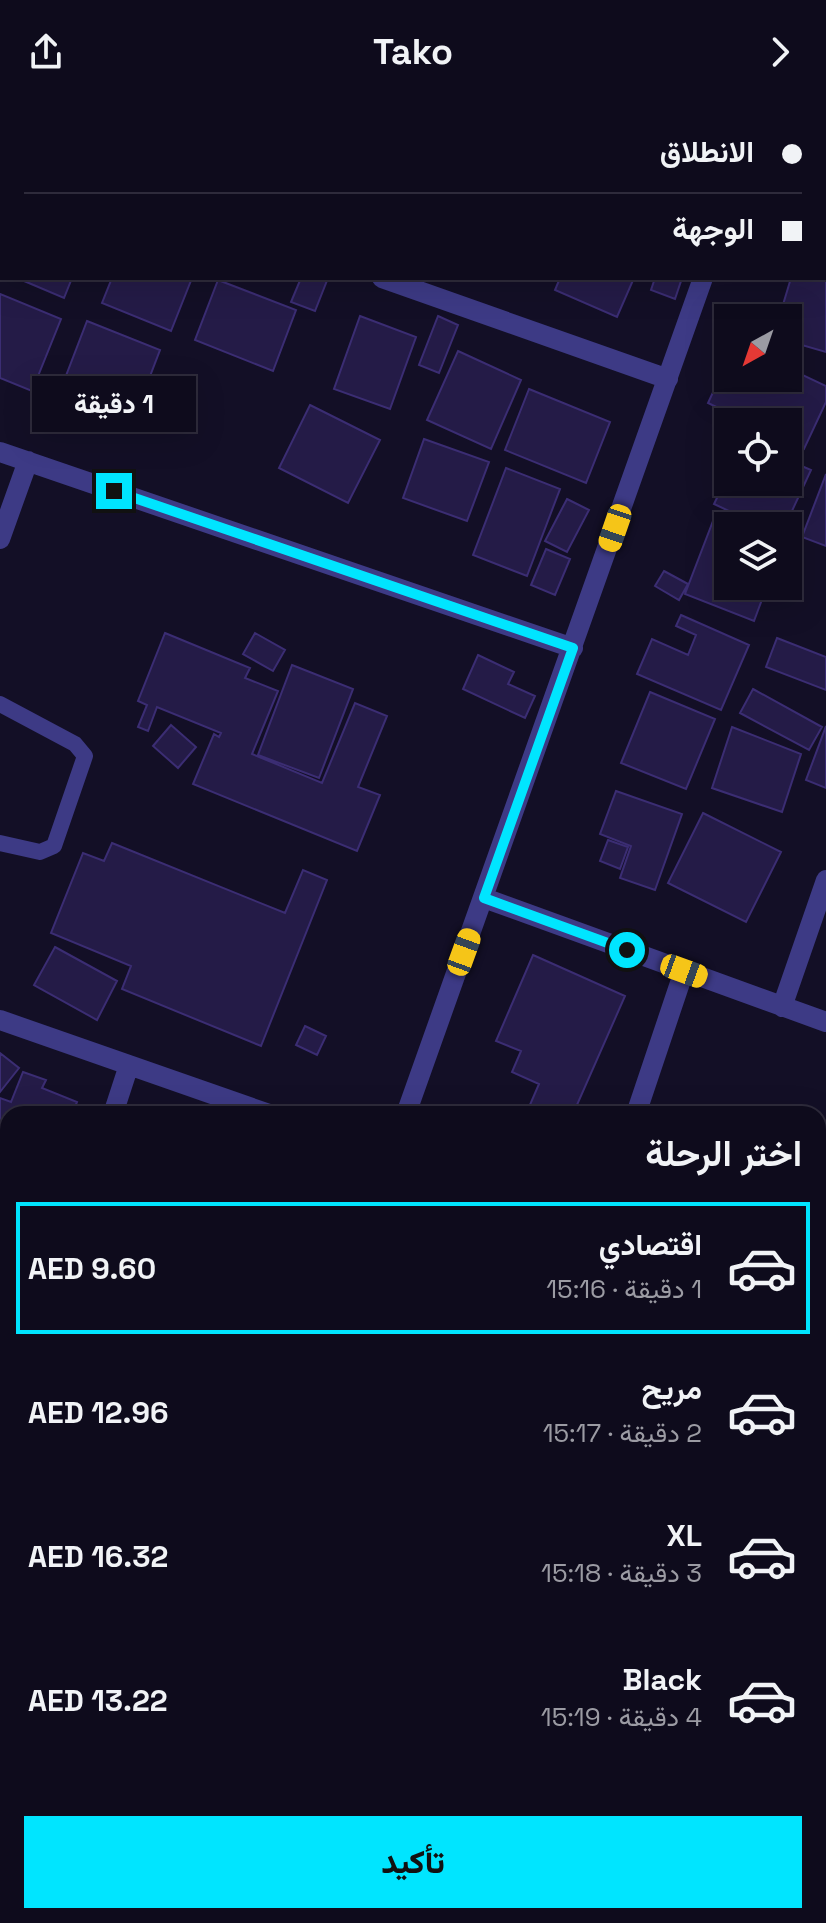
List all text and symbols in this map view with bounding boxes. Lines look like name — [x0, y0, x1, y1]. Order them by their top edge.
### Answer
text: Tako — [373, 29, 453, 75]
icon: share — [24, 30, 68, 74]
icon: forward — [758, 30, 802, 74]
text: الانطلاق — [660, 132, 754, 171]
text: الوجهة — [672, 209, 754, 248]
north arrow — [714, 304, 802, 392]
map controls — [714, 304, 802, 600]
callout: 1 دقيقة — [32, 375, 196, 431]
text: 1 دقيقة — [74, 387, 154, 421]
button: locate — [714, 408, 802, 496]
route end — [96, 473, 132, 509]
car — [596, 501, 634, 555]
button: layers — [714, 512, 802, 600]
car — [445, 925, 483, 979]
route start — [609, 932, 645, 968]
car — [657, 952, 711, 990]
text: اختر الرحلة — [645, 1131, 802, 1177]
text: اقتصادي — [599, 1225, 702, 1264]
icon: car — [726, 1232, 798, 1304]
text: AED 9.60 — [28, 1249, 156, 1288]
text: 1 دقيقة · 15:16 — [546, 1272, 702, 1306]
text: مريح — [642, 1369, 702, 1408]
icon: car — [726, 1376, 798, 1448]
text: AED 12.96 — [28, 1393, 169, 1432]
text: 2 دقيقة · 15:17 — [543, 1416, 702, 1450]
text: XL — [666, 1516, 702, 1555]
icon: car — [726, 1520, 798, 1592]
text: AED 16.32 — [28, 1537, 168, 1576]
text: 3 دقيقة · 15:18 — [541, 1556, 702, 1590]
text: Black — [623, 1660, 702, 1699]
icon: car — [726, 1664, 798, 1736]
text: AED 13.22 — [28, 1681, 168, 1720]
text: 4 دقيقة · 15:19 — [541, 1700, 702, 1734]
button: تأكيد — [24, 1816, 802, 1908]

